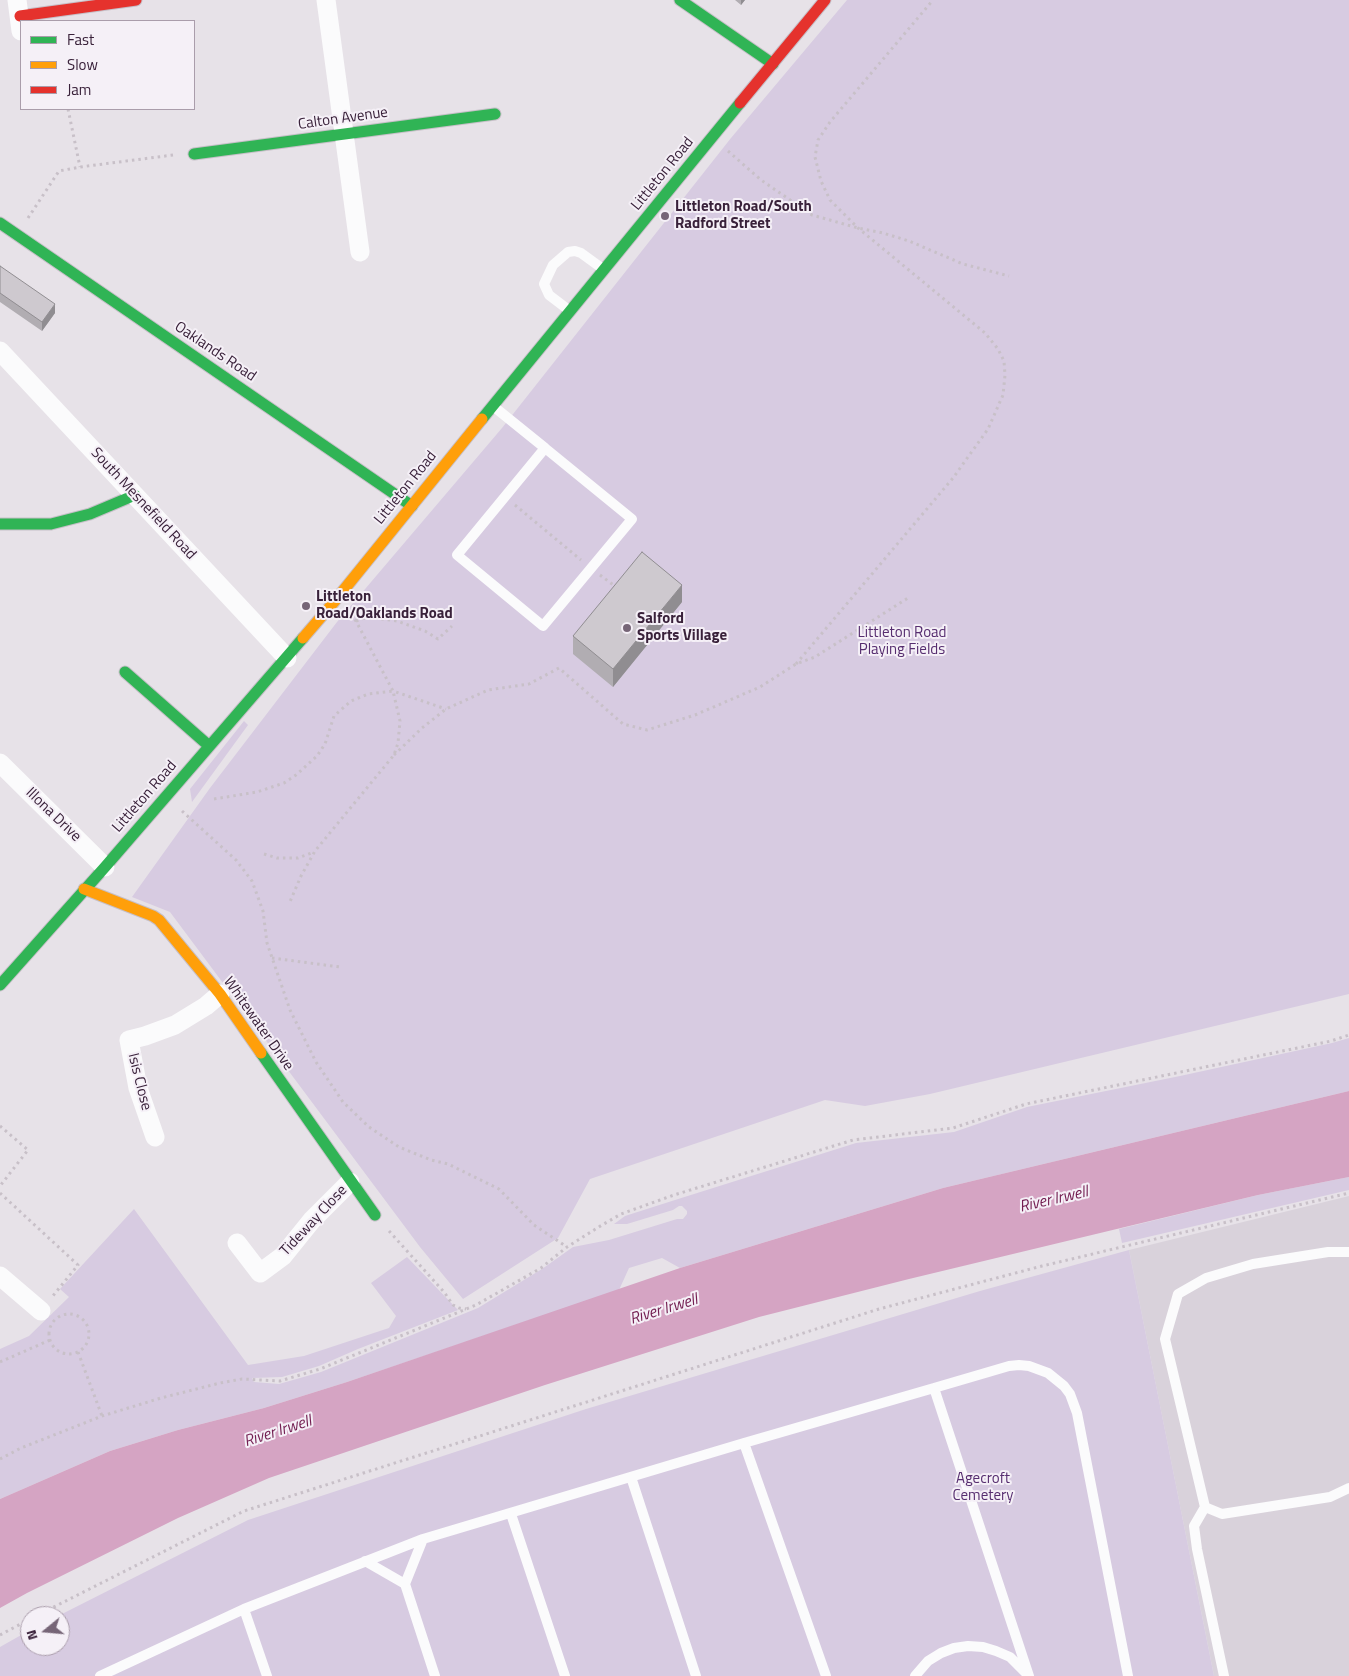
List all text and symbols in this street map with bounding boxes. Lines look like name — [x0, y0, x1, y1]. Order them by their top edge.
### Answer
legend — [20, 20, 195, 110]
text: Fast — [67, 28, 94, 51]
text: Slow — [67, 53, 98, 76]
text: Jam — [67, 78, 91, 101]
street label: Calton Avenue — [297, 104, 389, 134]
street label: Littleton Road — [628, 134, 698, 214]
place label: Littleton Road/South Radford Street — [675, 198, 812, 233]
marker: Littleton Road/South Radford Street — [659, 210, 671, 222]
street label: Oaklands Road — [171, 318, 259, 386]
street label: South Mesnefield Road — [87, 444, 199, 564]
street label: Littleton Road — [371, 448, 441, 528]
place label: Littleton Road/Oaklands Road — [316, 588, 453, 623]
marker: Littleton Road/Oaklands Road — [300, 600, 312, 612]
place label: Salford Sports Village — [637, 610, 727, 645]
marker: Salford Sports Village — [621, 622, 633, 634]
park label: Littleton Road Playing Fields — [857, 624, 947, 659]
street label: Littleton Road — [109, 758, 181, 836]
street label: Illona Drive — [21, 784, 85, 846]
street label: Whitewater Drive — [219, 974, 297, 1074]
street label: Isis Close — [123, 1052, 155, 1112]
street label: Tideway Close — [277, 1182, 351, 1260]
water label: River Irwell — [1018, 1183, 1090, 1217]
water label: River Irwell — [628, 1291, 700, 1329]
water label: River Irwell — [242, 1412, 314, 1452]
park label: Agecroft Cemetery — [953, 1470, 1013, 1505]
north arrow — [20, 1606, 70, 1656]
text: N — [20, 1628, 43, 1643]

